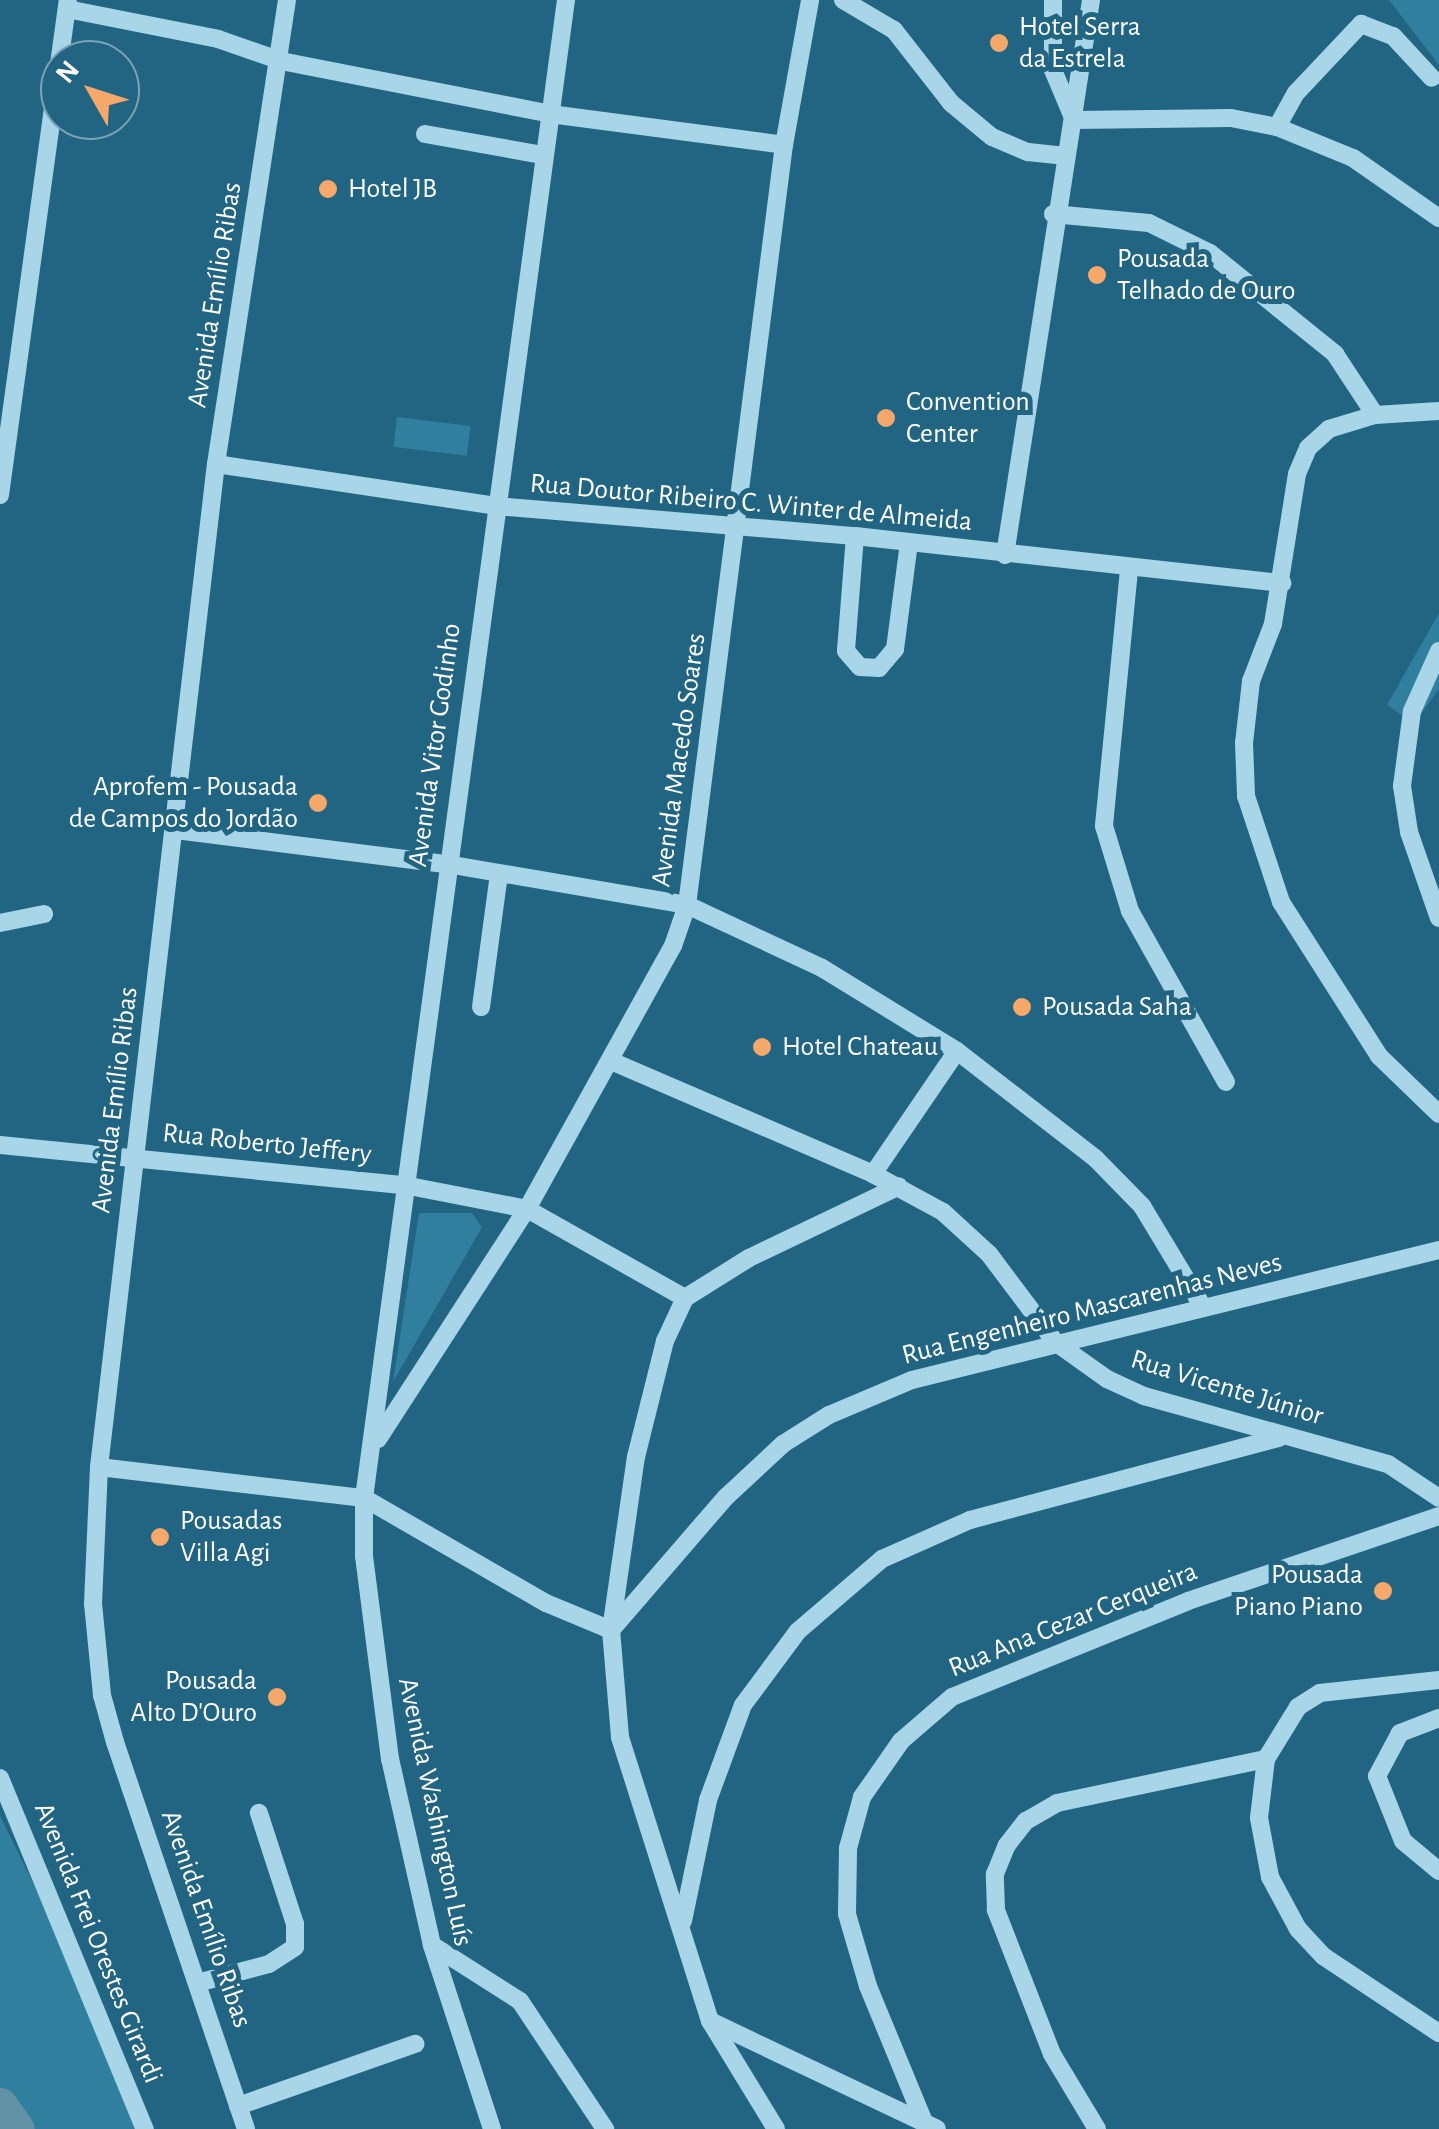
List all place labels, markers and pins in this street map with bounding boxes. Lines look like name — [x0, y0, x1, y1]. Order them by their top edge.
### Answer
place label: Hotel Serra da Estrela — [1019, 10, 1141, 76]
marker: Hotel Serra da Estrela — [988, 32, 1010, 54]
place label: Hotel JB — [348, 172, 437, 206]
marker: Hotel JB — [317, 178, 339, 200]
place label: Pousada Telhado de Ouro — [1117, 242, 1296, 308]
marker: Pousada Telhado de Ouro — [1086, 264, 1108, 286]
place label: Convention Center — [906, 385, 1030, 451]
marker: Convention Center — [875, 407, 897, 429]
place label: Aprofem - Pousada de Campos do Jordão — [69, 770, 298, 836]
marker: Aprofem - Pousada de Campos do Jordão — [307, 792, 329, 814]
place label: Pousada Saha — [1042, 990, 1192, 1024]
marker: Pousada Saha — [1011, 996, 1033, 1018]
place label: Hotel Chateau — [782, 1030, 938, 1064]
marker: Hotel Chateau — [751, 1036, 773, 1058]
place label: Pousadas Villa Agi — [180, 1504, 282, 1570]
marker: Pousadas Villa Agi — [149, 1526, 171, 1548]
place label: Pousada Piano Piano — [1234, 1558, 1363, 1624]
marker: Pousada Piano Piano — [1372, 1580, 1394, 1602]
place label: Pousada Alto D'Ouro — [131, 1664, 257, 1730]
marker: Pousada Alto D'Ouro — [266, 1686, 288, 1708]

